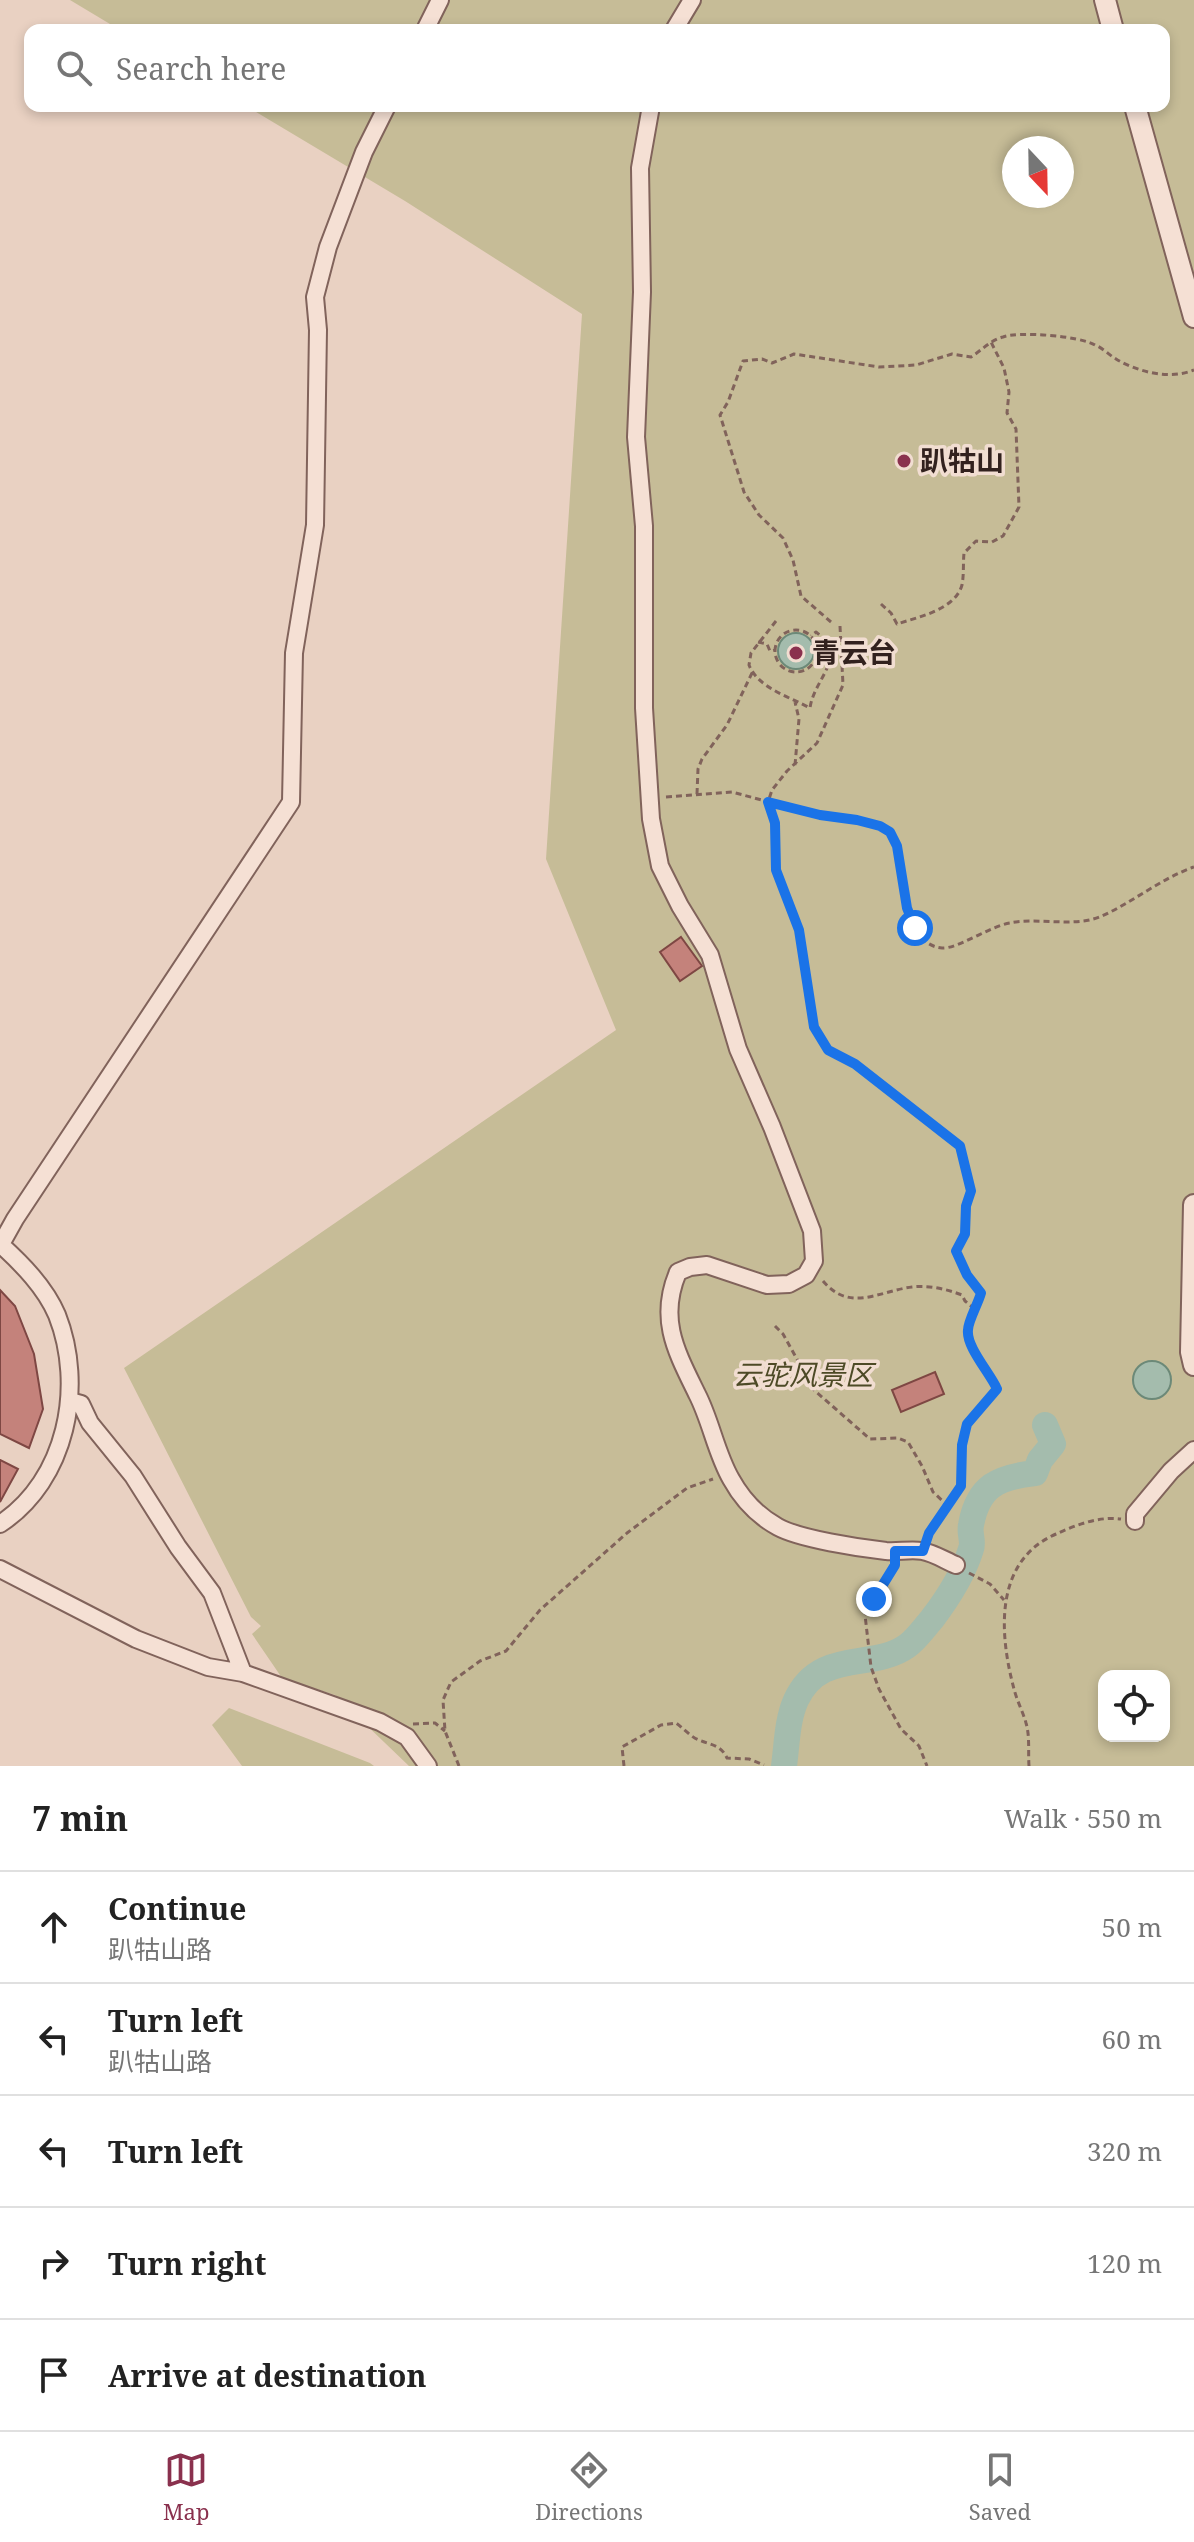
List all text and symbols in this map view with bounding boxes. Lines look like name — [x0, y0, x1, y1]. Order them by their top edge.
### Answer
search box — [24, 24, 1170, 112]
icon: search — [52, 46, 96, 90]
text: Search here — [116, 48, 286, 89]
north arrow — [1002, 136, 1074, 208]
place label: 趴牯山 — [920, 441, 1004, 479]
marker: 趴牯山 — [895, 452, 913, 470]
place label: 青云台 — [812, 633, 896, 671]
marker: 青云台 — [787, 644, 805, 662]
route start — [897, 910, 933, 946]
park label: 云驼风景区 — [733, 1355, 877, 1393]
route end — [856, 1581, 892, 1617]
map controls — [1098, 1670, 1170, 1742]
button: locate — [1098, 1670, 1170, 1742]
text: 7 min — [32, 1795, 128, 1841]
text: Walk · 550 m — [1004, 1800, 1162, 1836]
text: Continue — [108, 1888, 246, 1929]
icon: ahead — [32, 1905, 76, 1949]
text: 50 m — [1102, 1909, 1162, 1945]
text: 趴牯山路 — [108, 1931, 212, 1967]
text: Turn left — [108, 2000, 243, 2041]
icon: left — [32, 2017, 76, 2061]
text: 60 m — [1102, 2021, 1162, 2057]
text: 趴牯山路 — [108, 2043, 212, 2079]
icon: left — [32, 2129, 76, 2173]
text: Turn left — [108, 2131, 243, 2172]
text: 320 m — [1087, 2133, 1162, 2169]
icon: right — [32, 2241, 76, 2285]
text: Turn right — [108, 2243, 266, 2284]
text: 120 m — [1087, 2245, 1162, 2281]
icon: arrive — [32, 2353, 76, 2397]
text: Arrive at destination — [108, 2355, 427, 2396]
tab: Map — [163, 2448, 209, 2526]
tab: Directions — [535, 2448, 643, 2526]
tab: Saved — [969, 2448, 1031, 2526]

